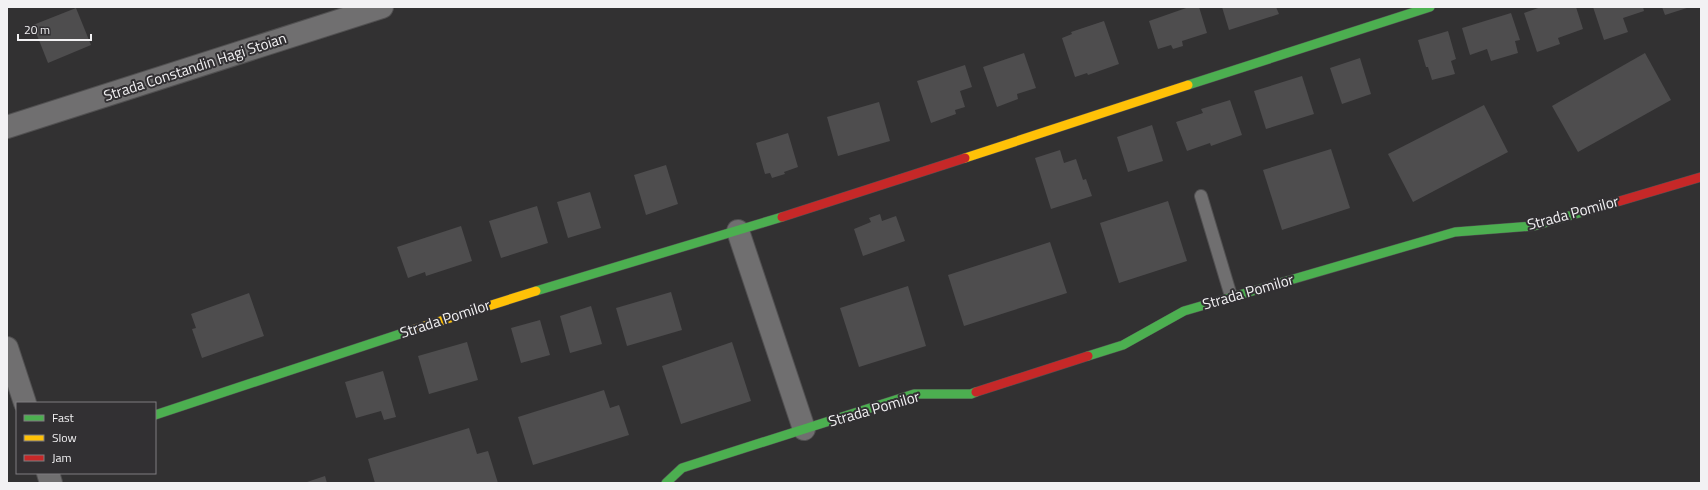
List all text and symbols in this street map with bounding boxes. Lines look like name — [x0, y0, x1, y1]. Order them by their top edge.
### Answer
scale bar — [18, 16, 91, 42]
text: 20 m — [24, 20, 50, 39]
street label: Strada Constandin Hagi Stoian — [100, 26, 289, 107]
street label: Strada Pomilor — [1525, 189, 1621, 236]
street label: Strada Pomilor — [1200, 268, 1296, 316]
street label: Strada Pomilor — [397, 293, 493, 344]
street label: Strada Pomilor — [826, 385, 922, 433]
legend — [16, 402, 156, 474]
text: Fast — [52, 408, 75, 427]
text: Slow — [52, 428, 77, 447]
text: Jam — [52, 448, 72, 467]

